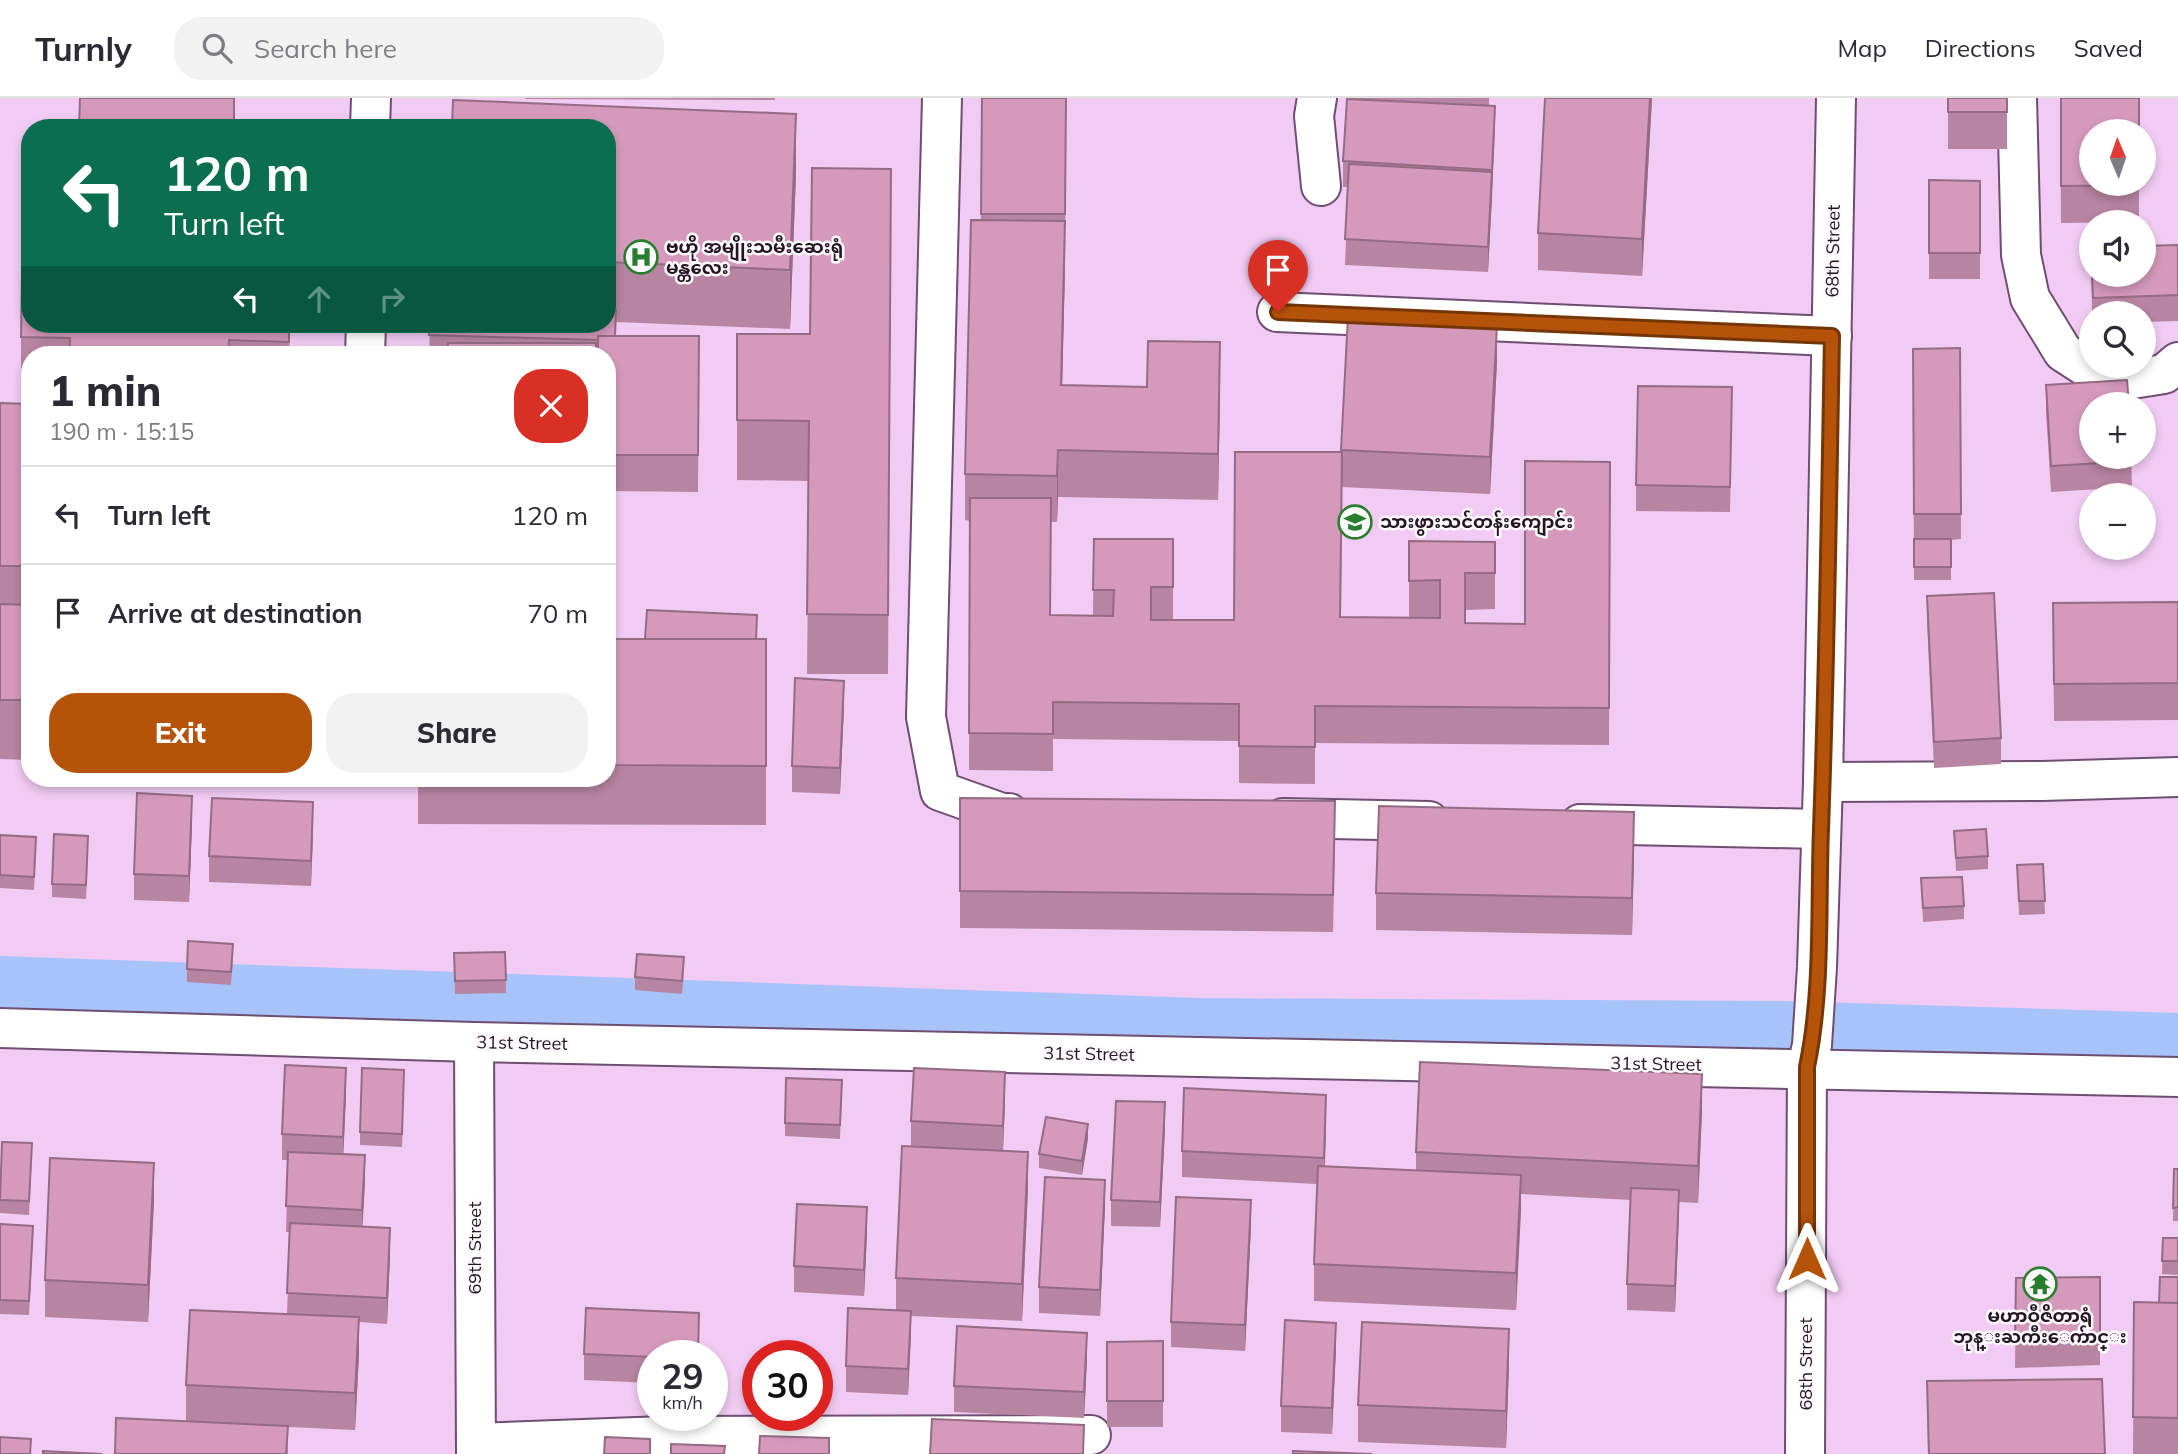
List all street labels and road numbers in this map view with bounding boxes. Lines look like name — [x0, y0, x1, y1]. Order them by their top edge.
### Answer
street label: 68th Street — [1820, 204, 1845, 298]
street label: 31st Street — [476, 1030, 568, 1055]
street label: 31st Street — [1043, 1041, 1135, 1066]
street label: 31st Street — [1610, 1051, 1702, 1076]
street label: 69th Street — [463, 1202, 486, 1294]
street label: 68th Street — [1794, 1318, 1817, 1410]

